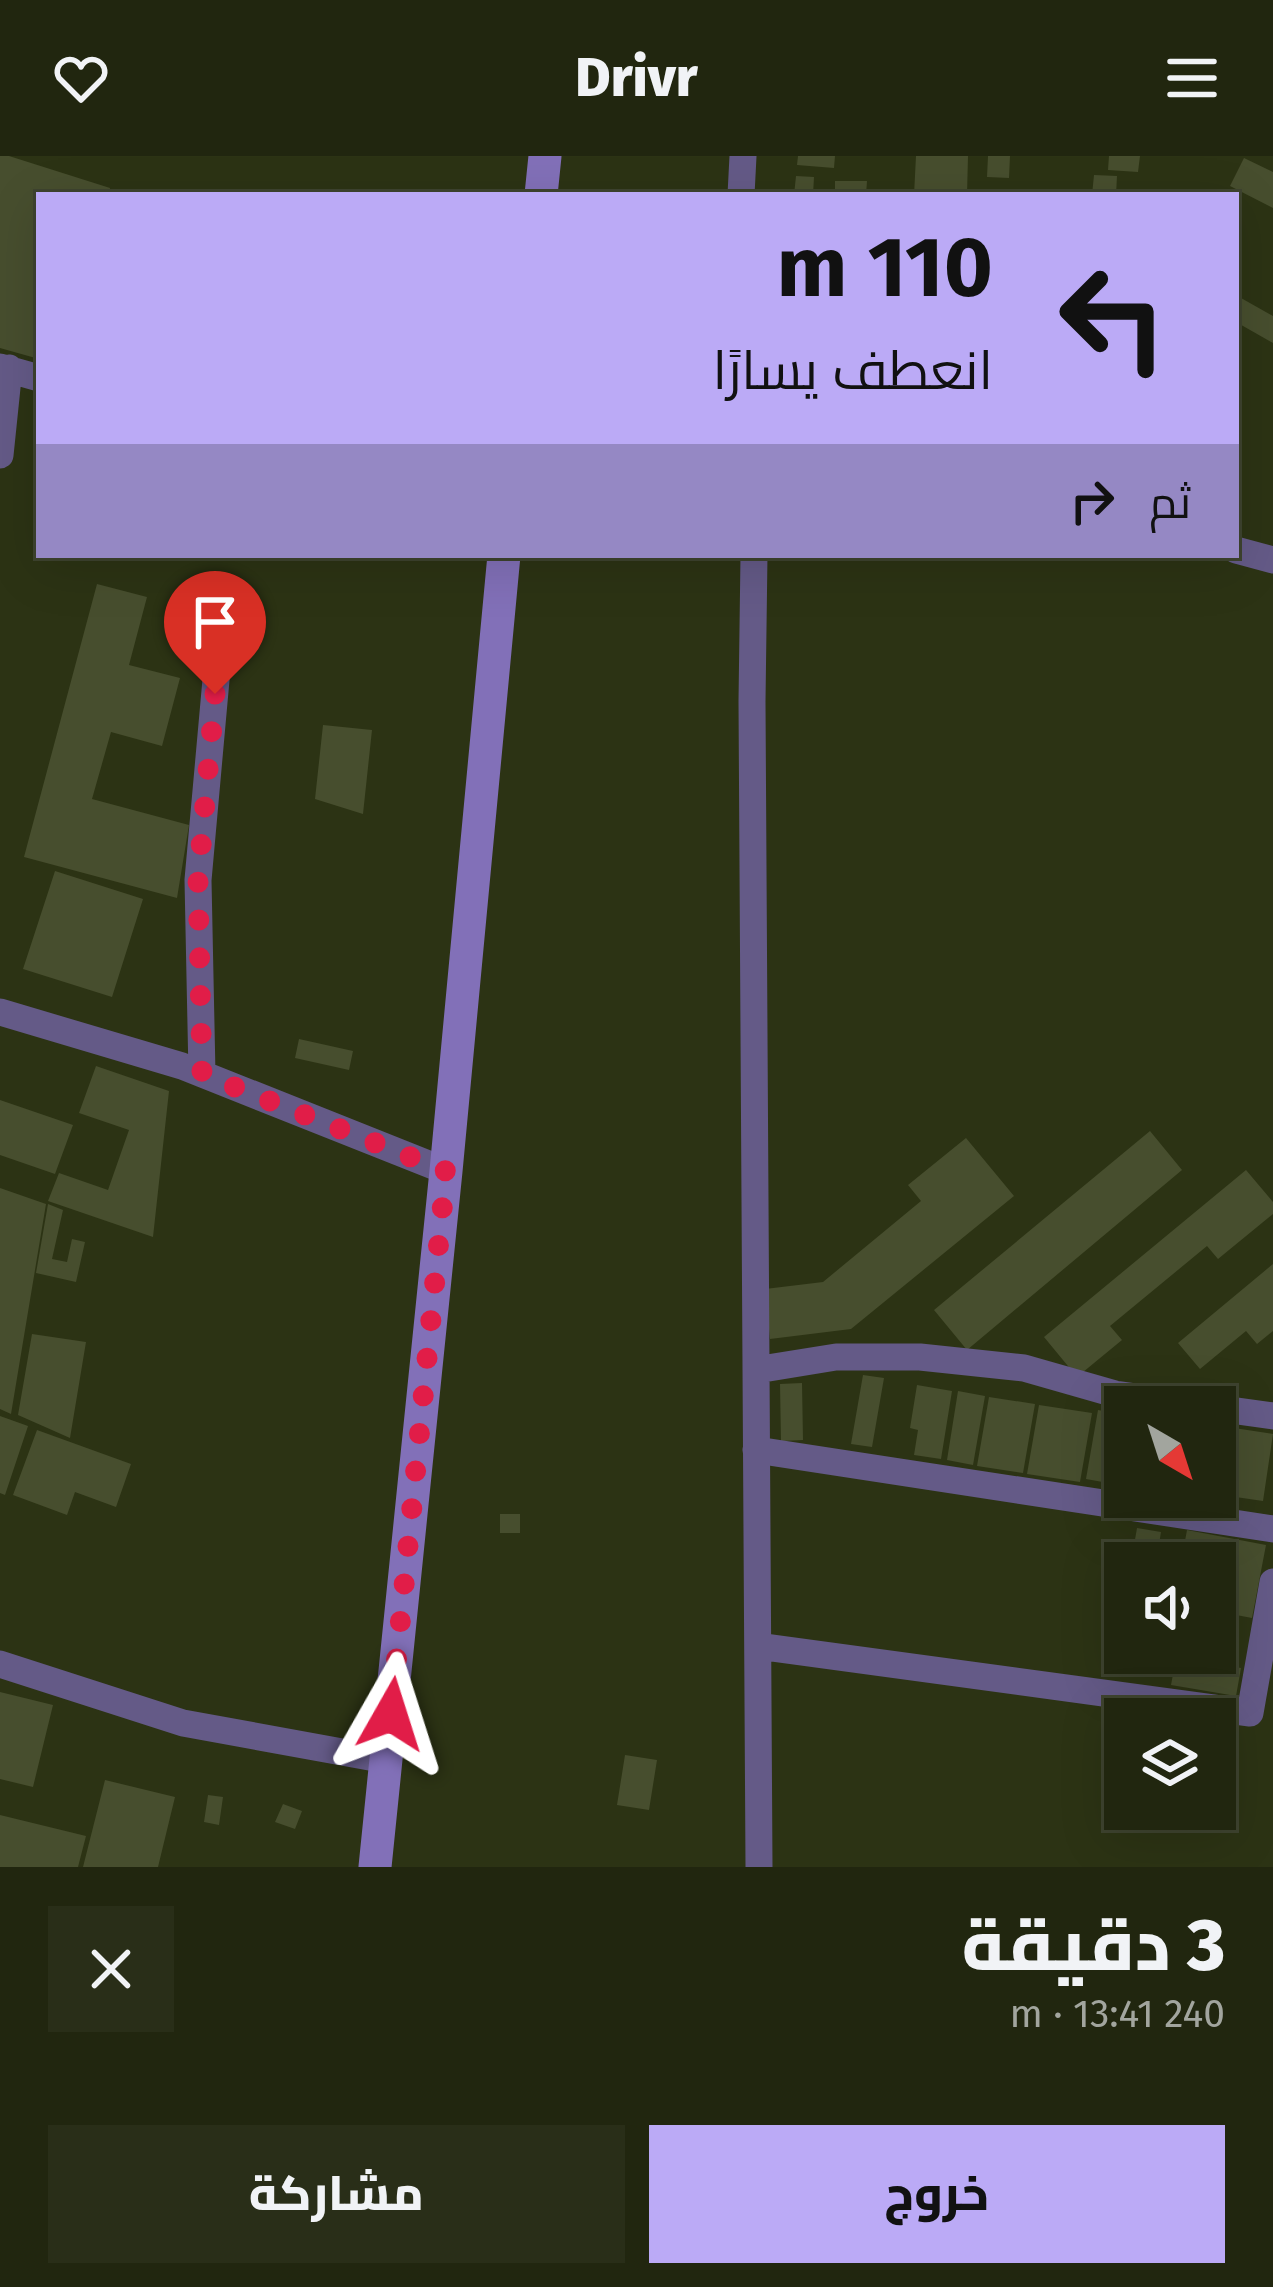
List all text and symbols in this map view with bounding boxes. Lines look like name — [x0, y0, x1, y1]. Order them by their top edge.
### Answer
icon: heart — [48, 45, 114, 111]
icon: menu — [1159, 45, 1225, 111]
text: Drivr — [575, 46, 698, 110]
text: 110 m — [777, 217, 993, 318]
icon: left — [1035, 240, 1191, 396]
text: انعطف يسارًا — [712, 339, 993, 403]
icon: right — [1059, 468, 1125, 534]
text: ثم — [1149, 476, 1191, 530]
pin — [164, 571, 266, 694]
icon: arrive — [182, 589, 248, 655]
north arrow — [1104, 1386, 1236, 1518]
map controls — [1104, 1386, 1236, 1830]
button: sound — [1104, 1542, 1236, 1674]
position arrow — [328, 1651, 454, 1777]
button: layers — [1104, 1698, 1236, 1830]
text: 3 دقيقة — [962, 1903, 1225, 1989]
button: close — [48, 1906, 174, 2032]
text: 240 m · 13:41 — [1010, 1991, 1225, 2037]
button: مشاركة — [48, 2125, 625, 2263]
button: خروج — [649, 2125, 1225, 2263]

